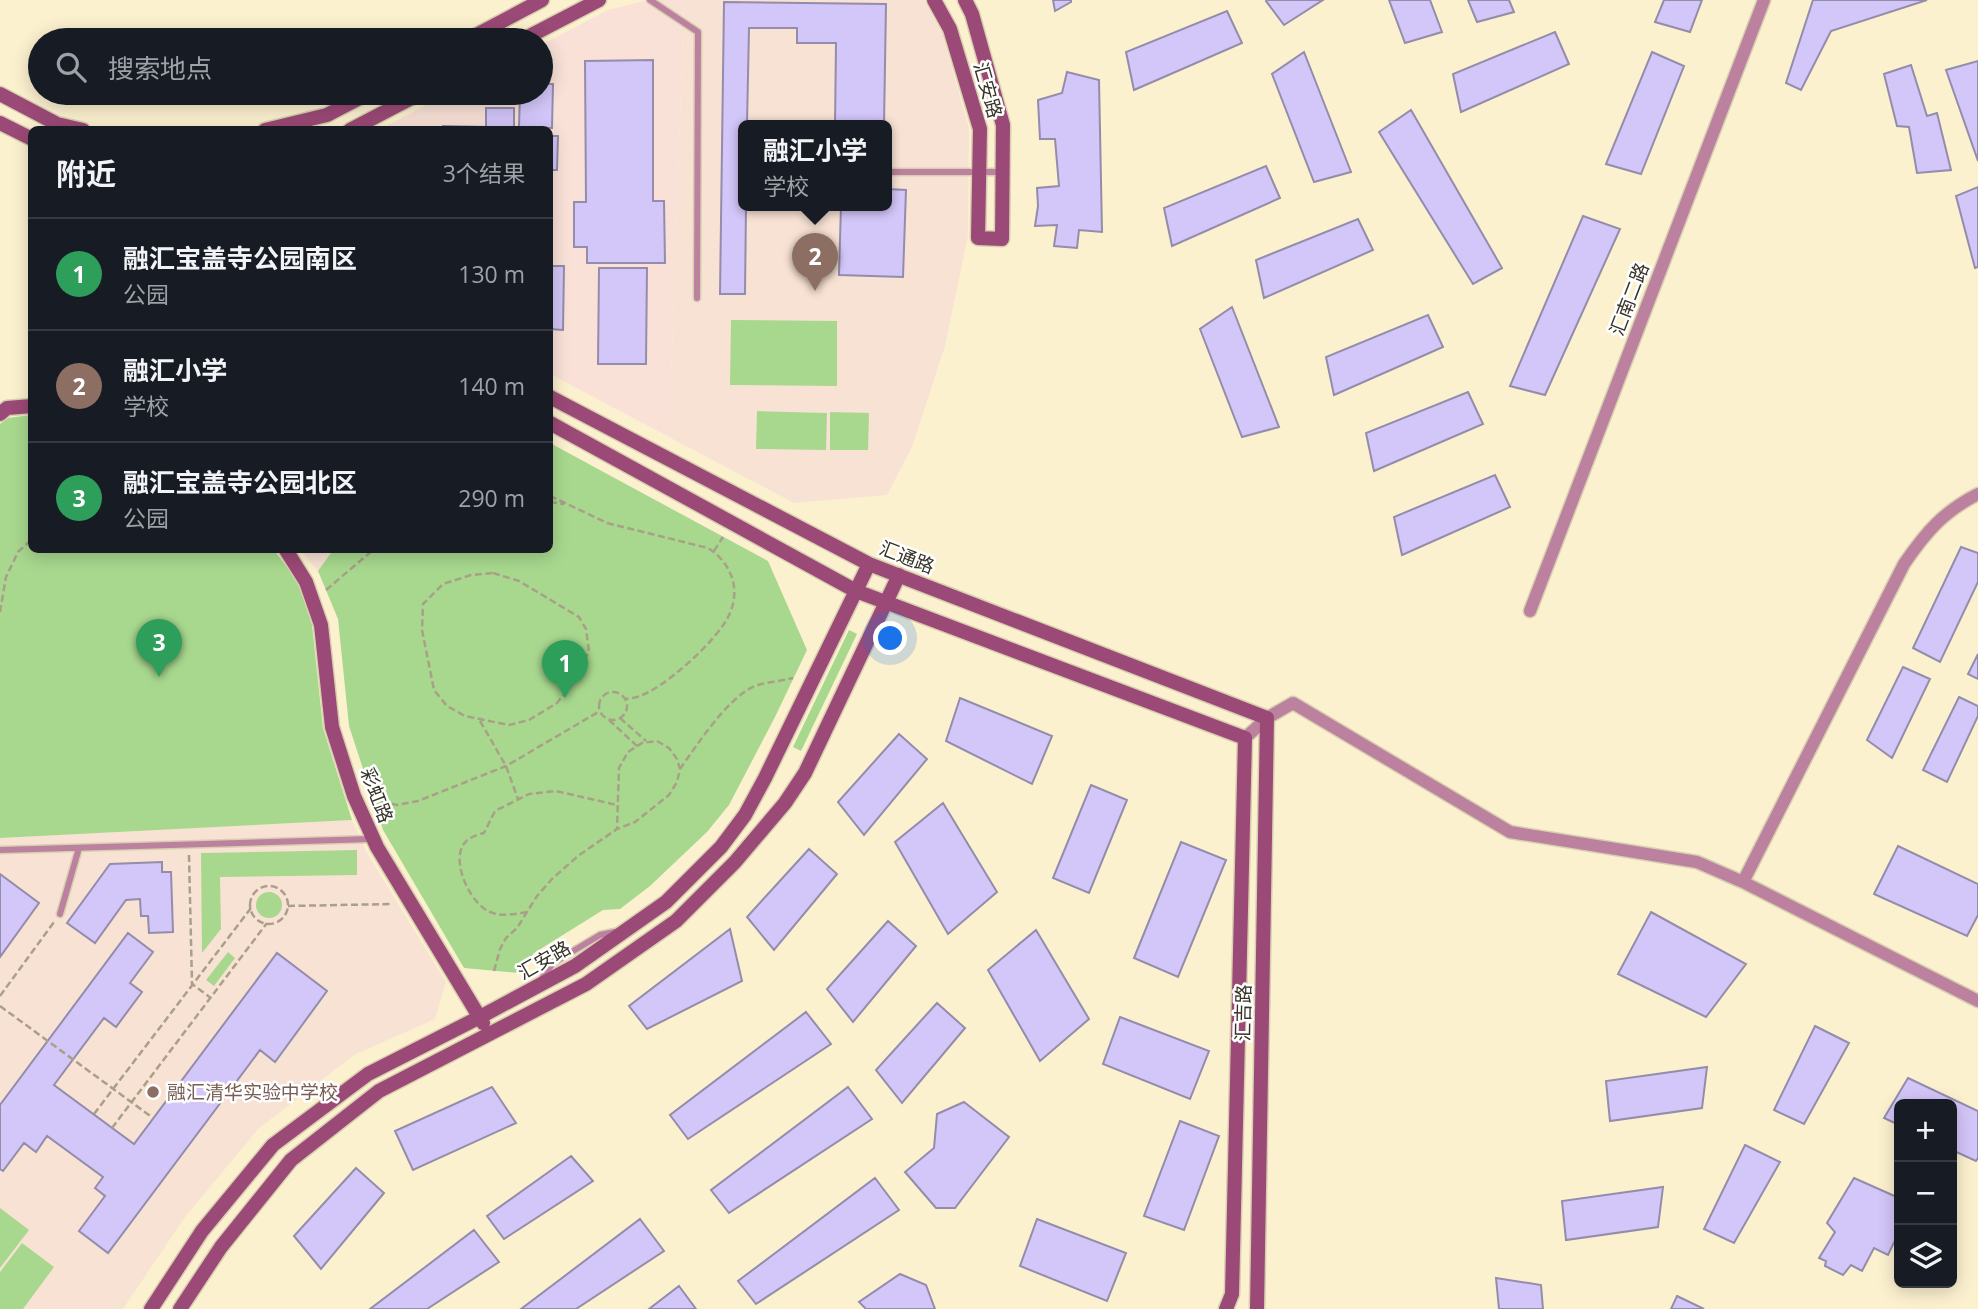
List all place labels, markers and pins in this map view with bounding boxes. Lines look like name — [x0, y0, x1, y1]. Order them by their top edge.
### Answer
pin: 2 — [792, 233, 838, 291]
pin: 3 — [136, 619, 182, 677]
pin: 1 — [542, 640, 588, 698]
place label: 融汇清华实验中学校 — [167, 1079, 338, 1105]
marker: 融汇清华实验中学校 — [145, 1084, 161, 1100]

